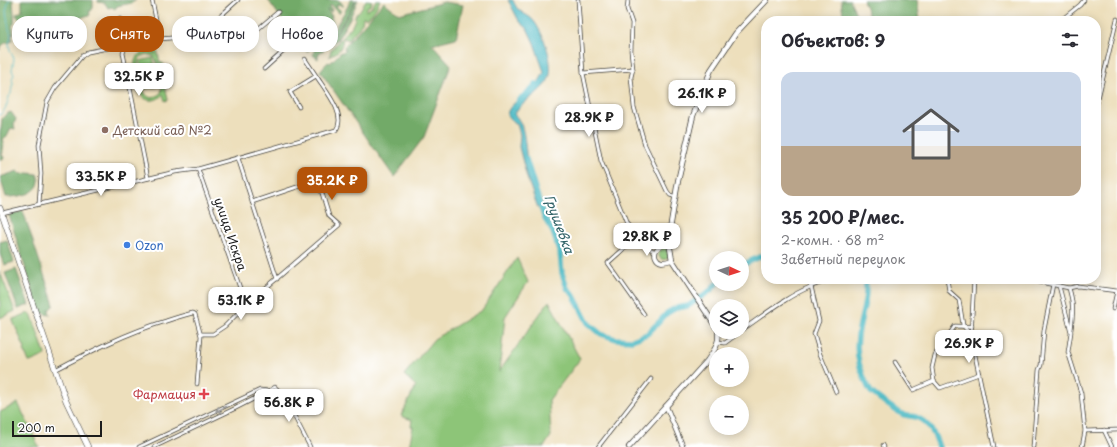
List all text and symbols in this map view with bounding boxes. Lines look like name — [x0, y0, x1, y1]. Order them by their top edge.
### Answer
chip: Купить — [12, 16, 87, 52]
chip: Снять — [95, 16, 164, 52]
chip: Фильтры — [172, 16, 259, 52]
chip: Новое — [267, 16, 338, 52]
text: Объектов: 9 — [781, 27, 885, 53]
icon: filters — [1059, 29, 1081, 51]
pin: 32.5K ₽ — [102, 63, 176, 97]
text: 32.5K ₽ — [114, 66, 164, 85]
pin: 26.1K ₽ — [665, 80, 739, 114]
text: 26.1K ₽ — [677, 83, 727, 102]
icon: home — [895, 98, 967, 170]
pin: 28.9K ₽ — [552, 104, 626, 138]
text: 28.9K ₽ — [564, 107, 614, 126]
place label: Детский сад №2 — [112, 121, 212, 139]
marker: Детский сад №2 — [100, 125, 110, 135]
pin: 33.5K ₽ — [64, 163, 138, 197]
text: 33.5K ₽ — [76, 166, 126, 185]
pin: 35.2K ₽ — [295, 167, 369, 201]
text: 35.2K ₽ — [306, 170, 358, 189]
water label: Грушевка — [541, 192, 580, 257]
street label: улица Искра — [210, 195, 252, 274]
text: 35 200 ₽/мес. — [781, 204, 905, 230]
pin: 29.8K ₽ — [610, 223, 684, 257]
text: 29.8K ₽ — [622, 226, 672, 245]
text: 2-комн. · 68 m² — [781, 230, 885, 249]
place label: Ozon — [135, 236, 164, 254]
marker: Ozon — [122, 240, 132, 250]
text: Заветный переулок — [781, 249, 905, 268]
north arrow — [709, 251, 749, 291]
map controls — [709, 251, 749, 435]
pin: 53.1K ₽ — [204, 287, 278, 321]
text: 53.1K ₽ — [217, 290, 265, 309]
button: layers — [709, 299, 749, 339]
pin: 26.9K ₽ — [932, 330, 1006, 364]
text: 26.9K ₽ — [944, 333, 994, 352]
button: + — [709, 347, 749, 387]
place label: Фармация — [133, 385, 196, 403]
marker: Фармация — [199, 389, 209, 399]
pin: 56.8K ₽ — [252, 389, 326, 423]
text: 56.8K ₽ — [263, 392, 315, 411]
button: − — [709, 395, 749, 435]
one-way arrow — [215, 406, 227, 413]
scale bar — [12, 419, 102, 438]
text: 200 m — [18, 419, 55, 436]

